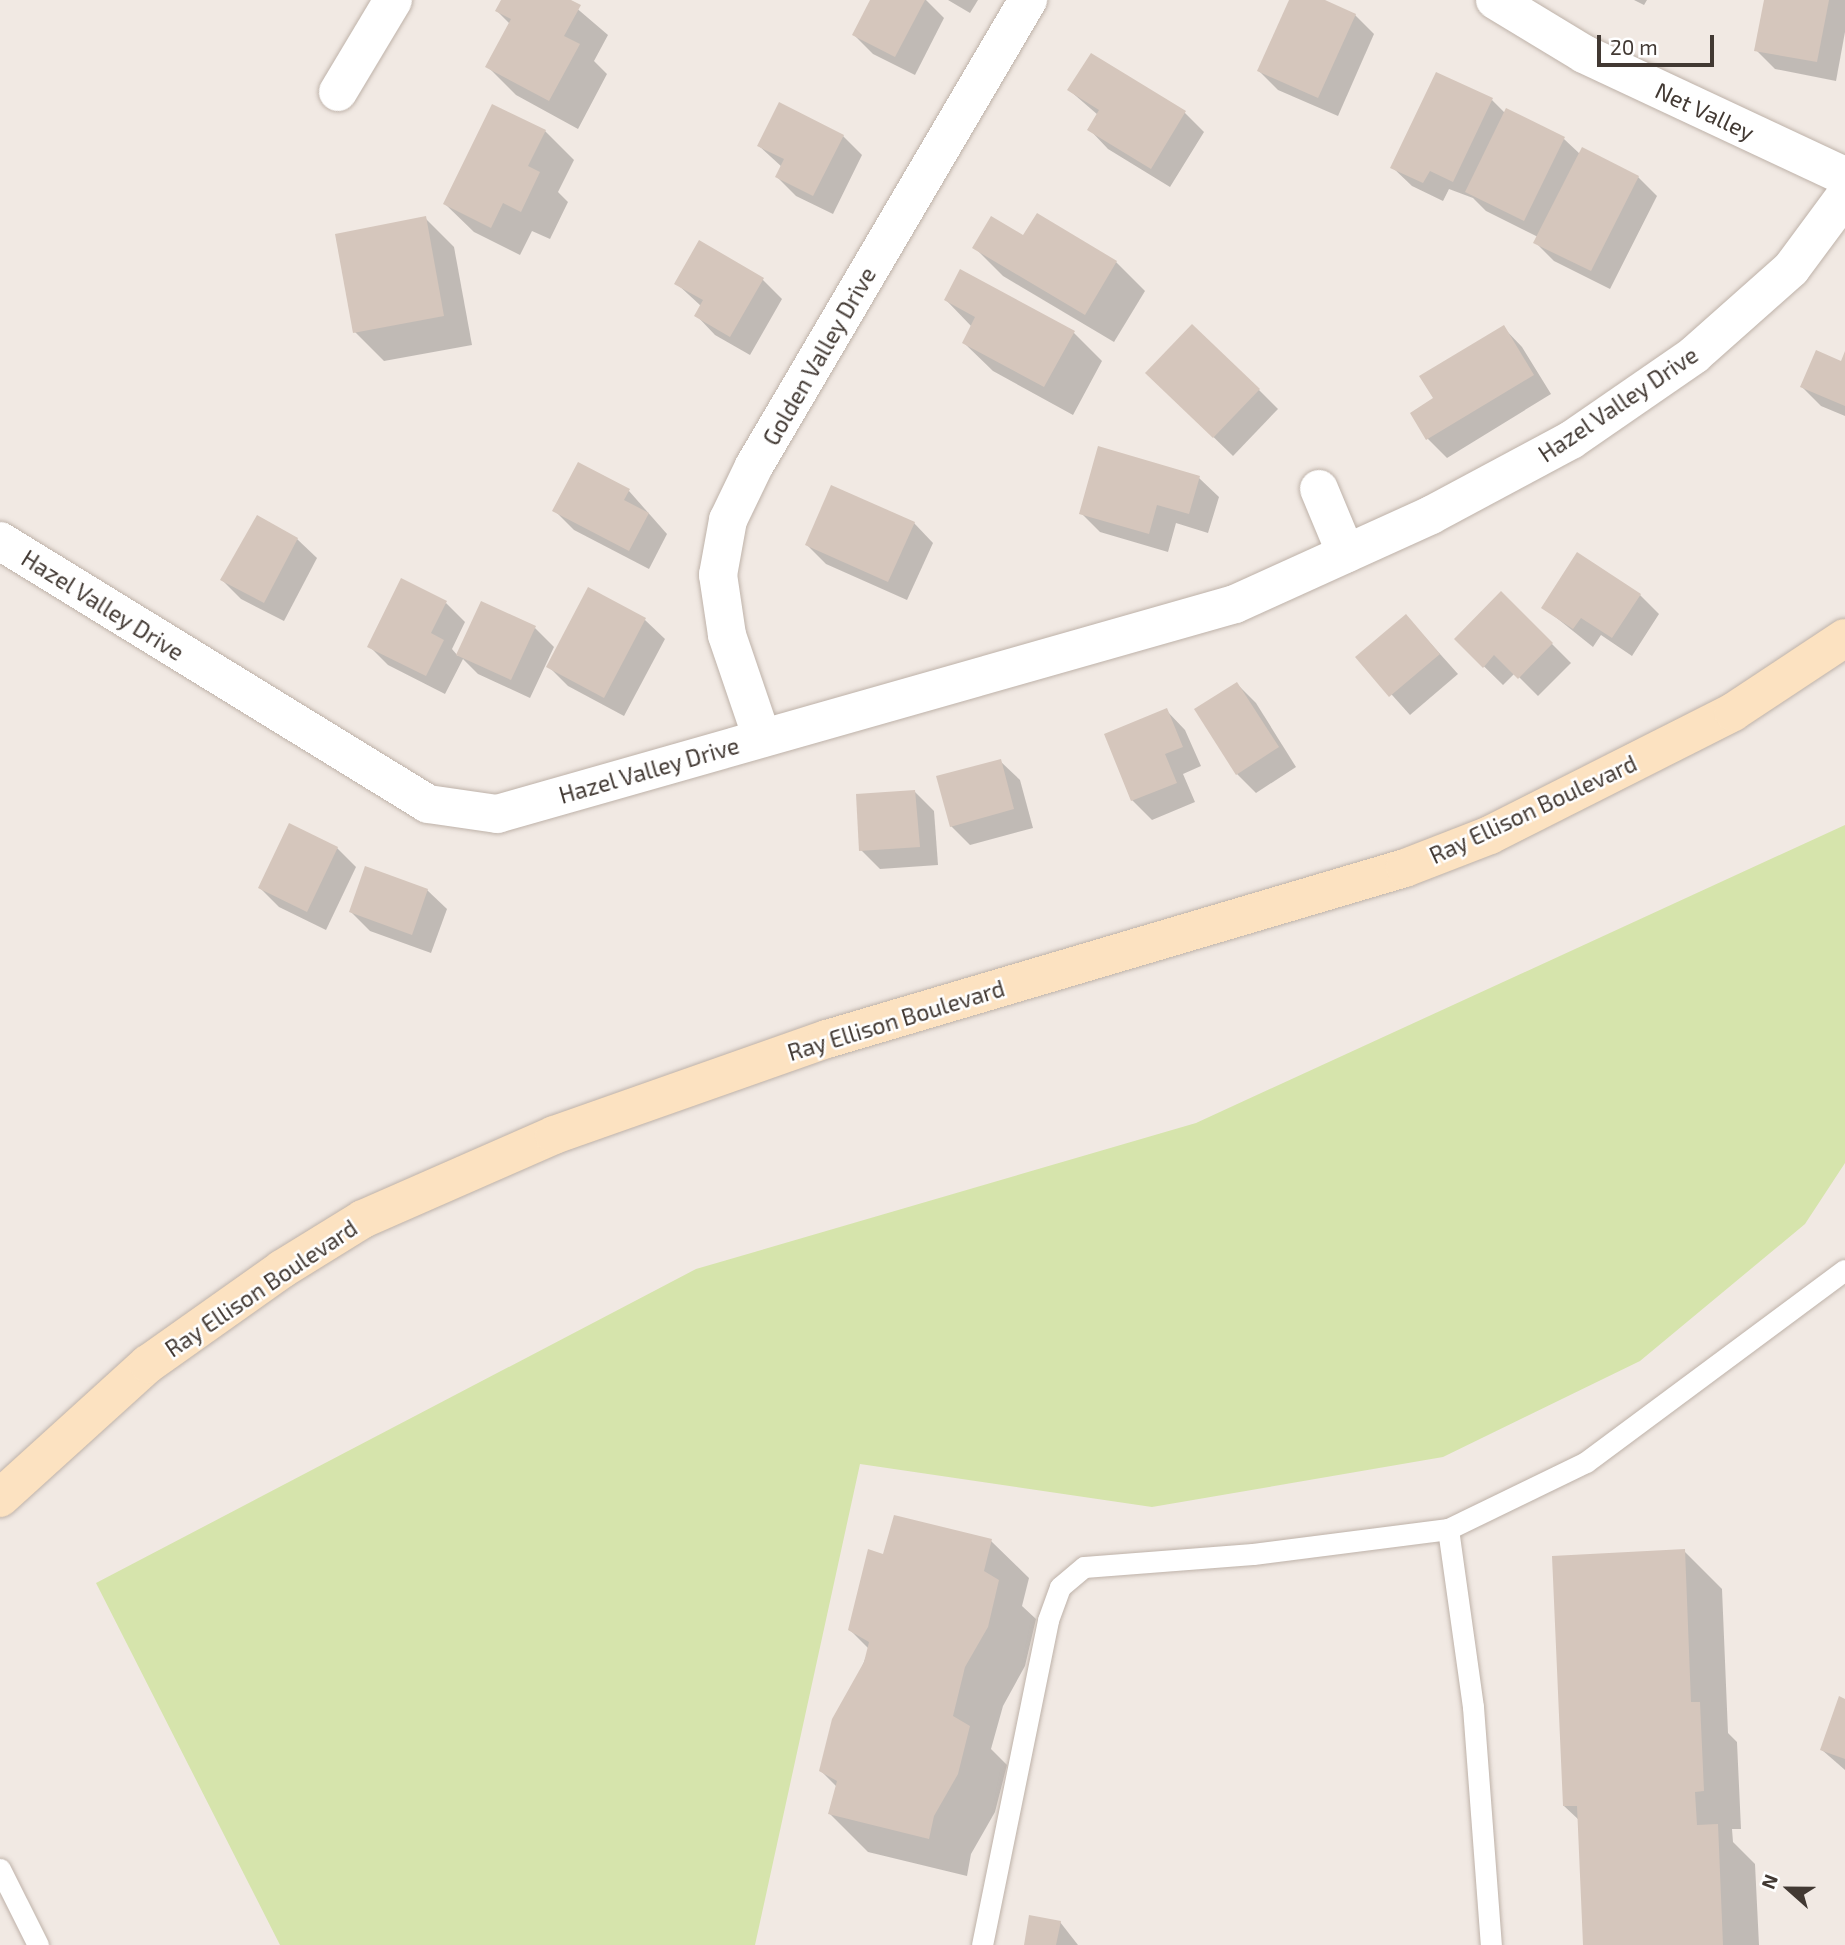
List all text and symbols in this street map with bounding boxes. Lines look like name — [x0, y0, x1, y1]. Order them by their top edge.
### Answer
scale bar — [1600, 21, 1717, 65]
text: 20 m — [1610, 34, 1658, 59]
street label: Net Valley — [1651, 76, 1759, 146]
street label: Golden Valley Drive — [757, 262, 881, 450]
street label: Hazel Valley Drive — [1532, 340, 1704, 468]
street label: Hazel Valley Drive — [16, 544, 190, 666]
street label: Hazel Valley Drive — [555, 731, 743, 809]
street label: Ray Ellison Boulevard — [1425, 749, 1641, 869]
street label: Ray Ellison Boulevard — [784, 974, 1008, 1066]
street label: Ray Ellison Boulevard — [160, 1213, 362, 1363]
north arrow — [1754, 1854, 1824, 1924]
text: N — [1756, 1871, 1782, 1892]

